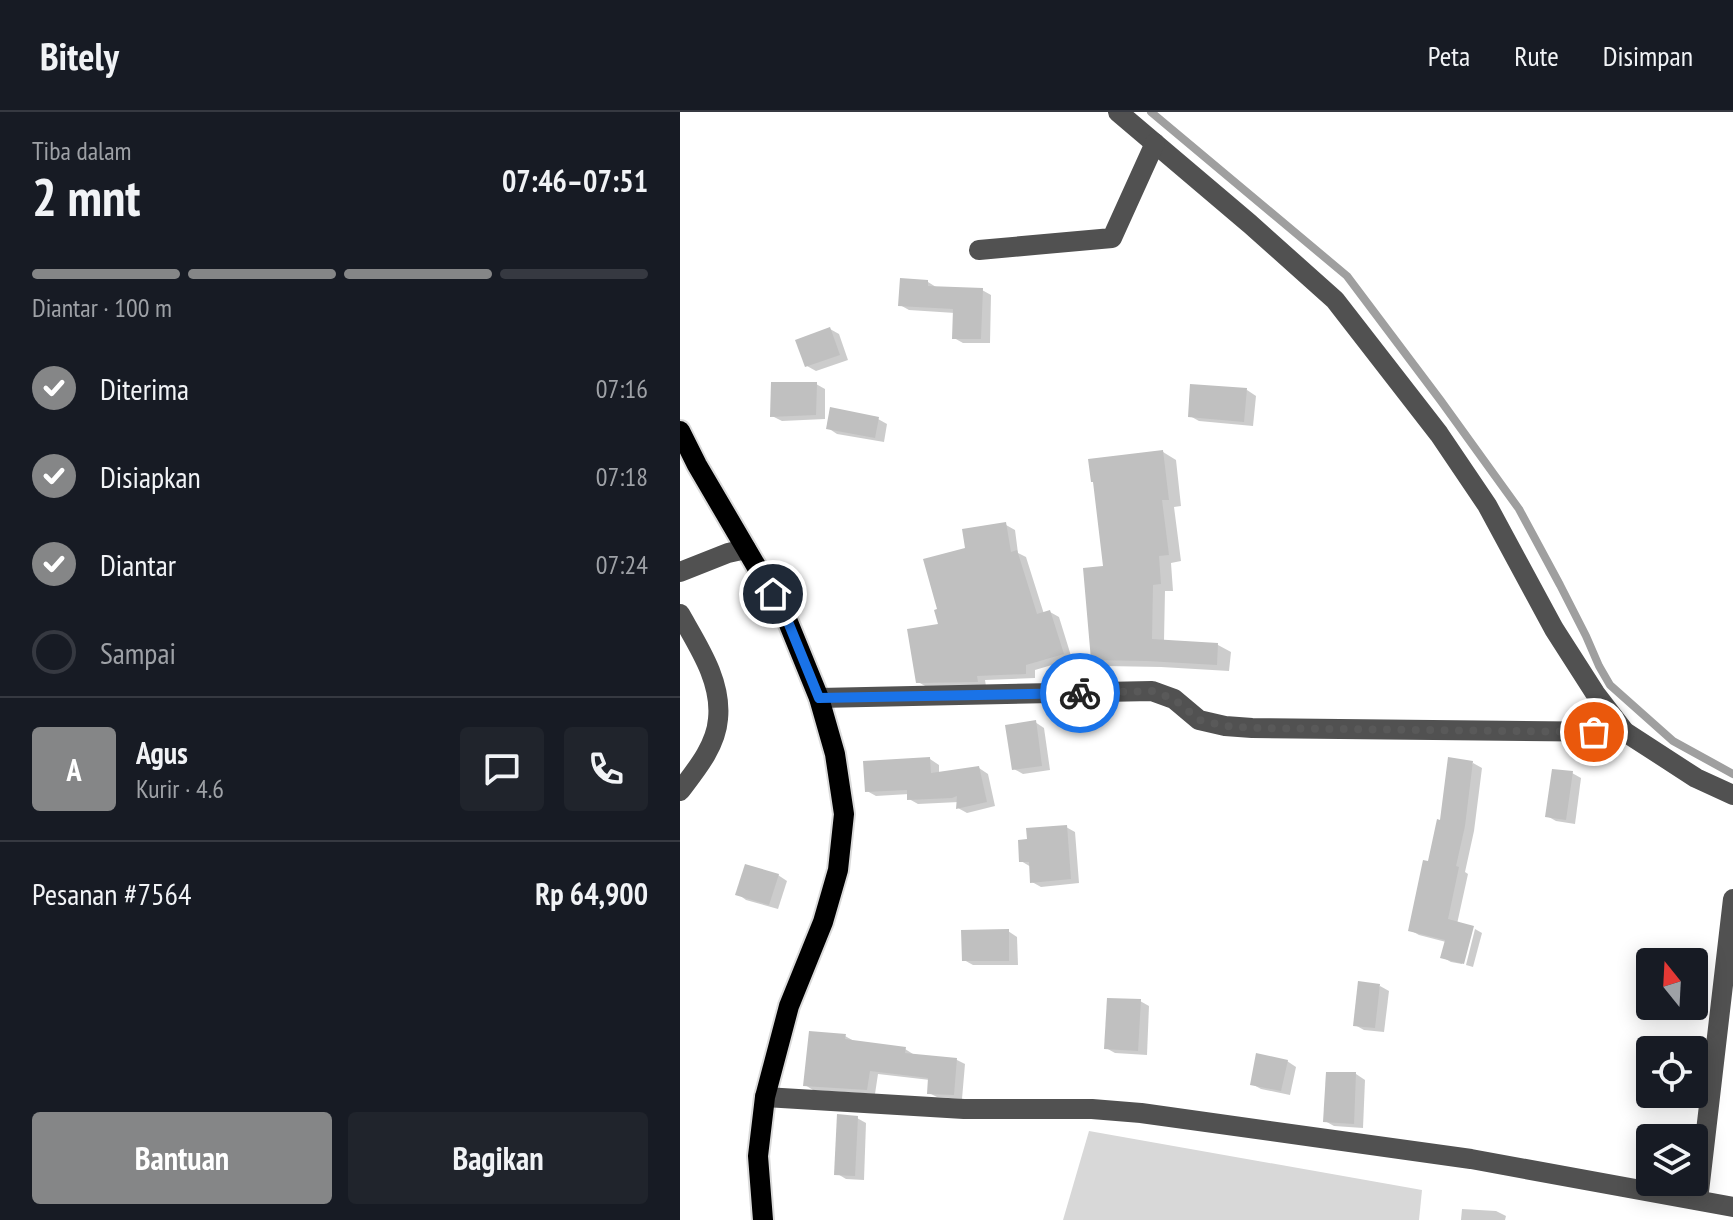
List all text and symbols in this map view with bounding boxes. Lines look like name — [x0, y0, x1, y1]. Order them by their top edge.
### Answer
text: Bitely — [40, 31, 119, 80]
text: Peta — [1428, 37, 1470, 74]
text: Rute — [1514, 37, 1559, 74]
text: Disimpan — [1603, 37, 1693, 74]
text: Tiba dalam — [32, 134, 132, 167]
text: 07:46–07:51 — [502, 161, 648, 200]
text: 2 mnt — [32, 163, 140, 230]
text: Diantar · 100 m — [32, 291, 172, 324]
icon: check — [32, 366, 76, 410]
text: Diterima — [100, 369, 189, 408]
text: 07:16 — [596, 372, 648, 405]
icon: check — [32, 454, 76, 498]
text: Disiapkan — [100, 457, 201, 496]
text: 07:18 — [596, 460, 648, 493]
icon: check — [32, 542, 76, 586]
text: Diantar — [100, 545, 176, 584]
text: 07:24 — [596, 548, 648, 581]
pin — [739, 560, 807, 628]
icon: home — [751, 572, 795, 616]
text: Sampai — [100, 633, 176, 672]
courier — [1040, 653, 1120, 733]
icon: bike — [1058, 671, 1102, 715]
pin — [1560, 698, 1628, 766]
icon: bag — [1572, 710, 1616, 754]
button: chat — [460, 727, 544, 811]
button: phone — [564, 727, 648, 811]
text: Agus — [136, 733, 188, 772]
text: A — [66, 750, 82, 789]
text: Kurir · 4.6 — [136, 772, 224, 805]
text: Pesanan #7564 — [32, 874, 191, 913]
text: Rp 64,900 — [535, 874, 648, 913]
north arrow — [1636, 948, 1708, 1020]
map controls — [1636, 948, 1708, 1196]
button: locate — [1636, 1036, 1708, 1108]
button: Bantuan — [32, 1112, 332, 1204]
button: Bagikan — [348, 1112, 648, 1204]
button: layers — [1636, 1124, 1708, 1196]

